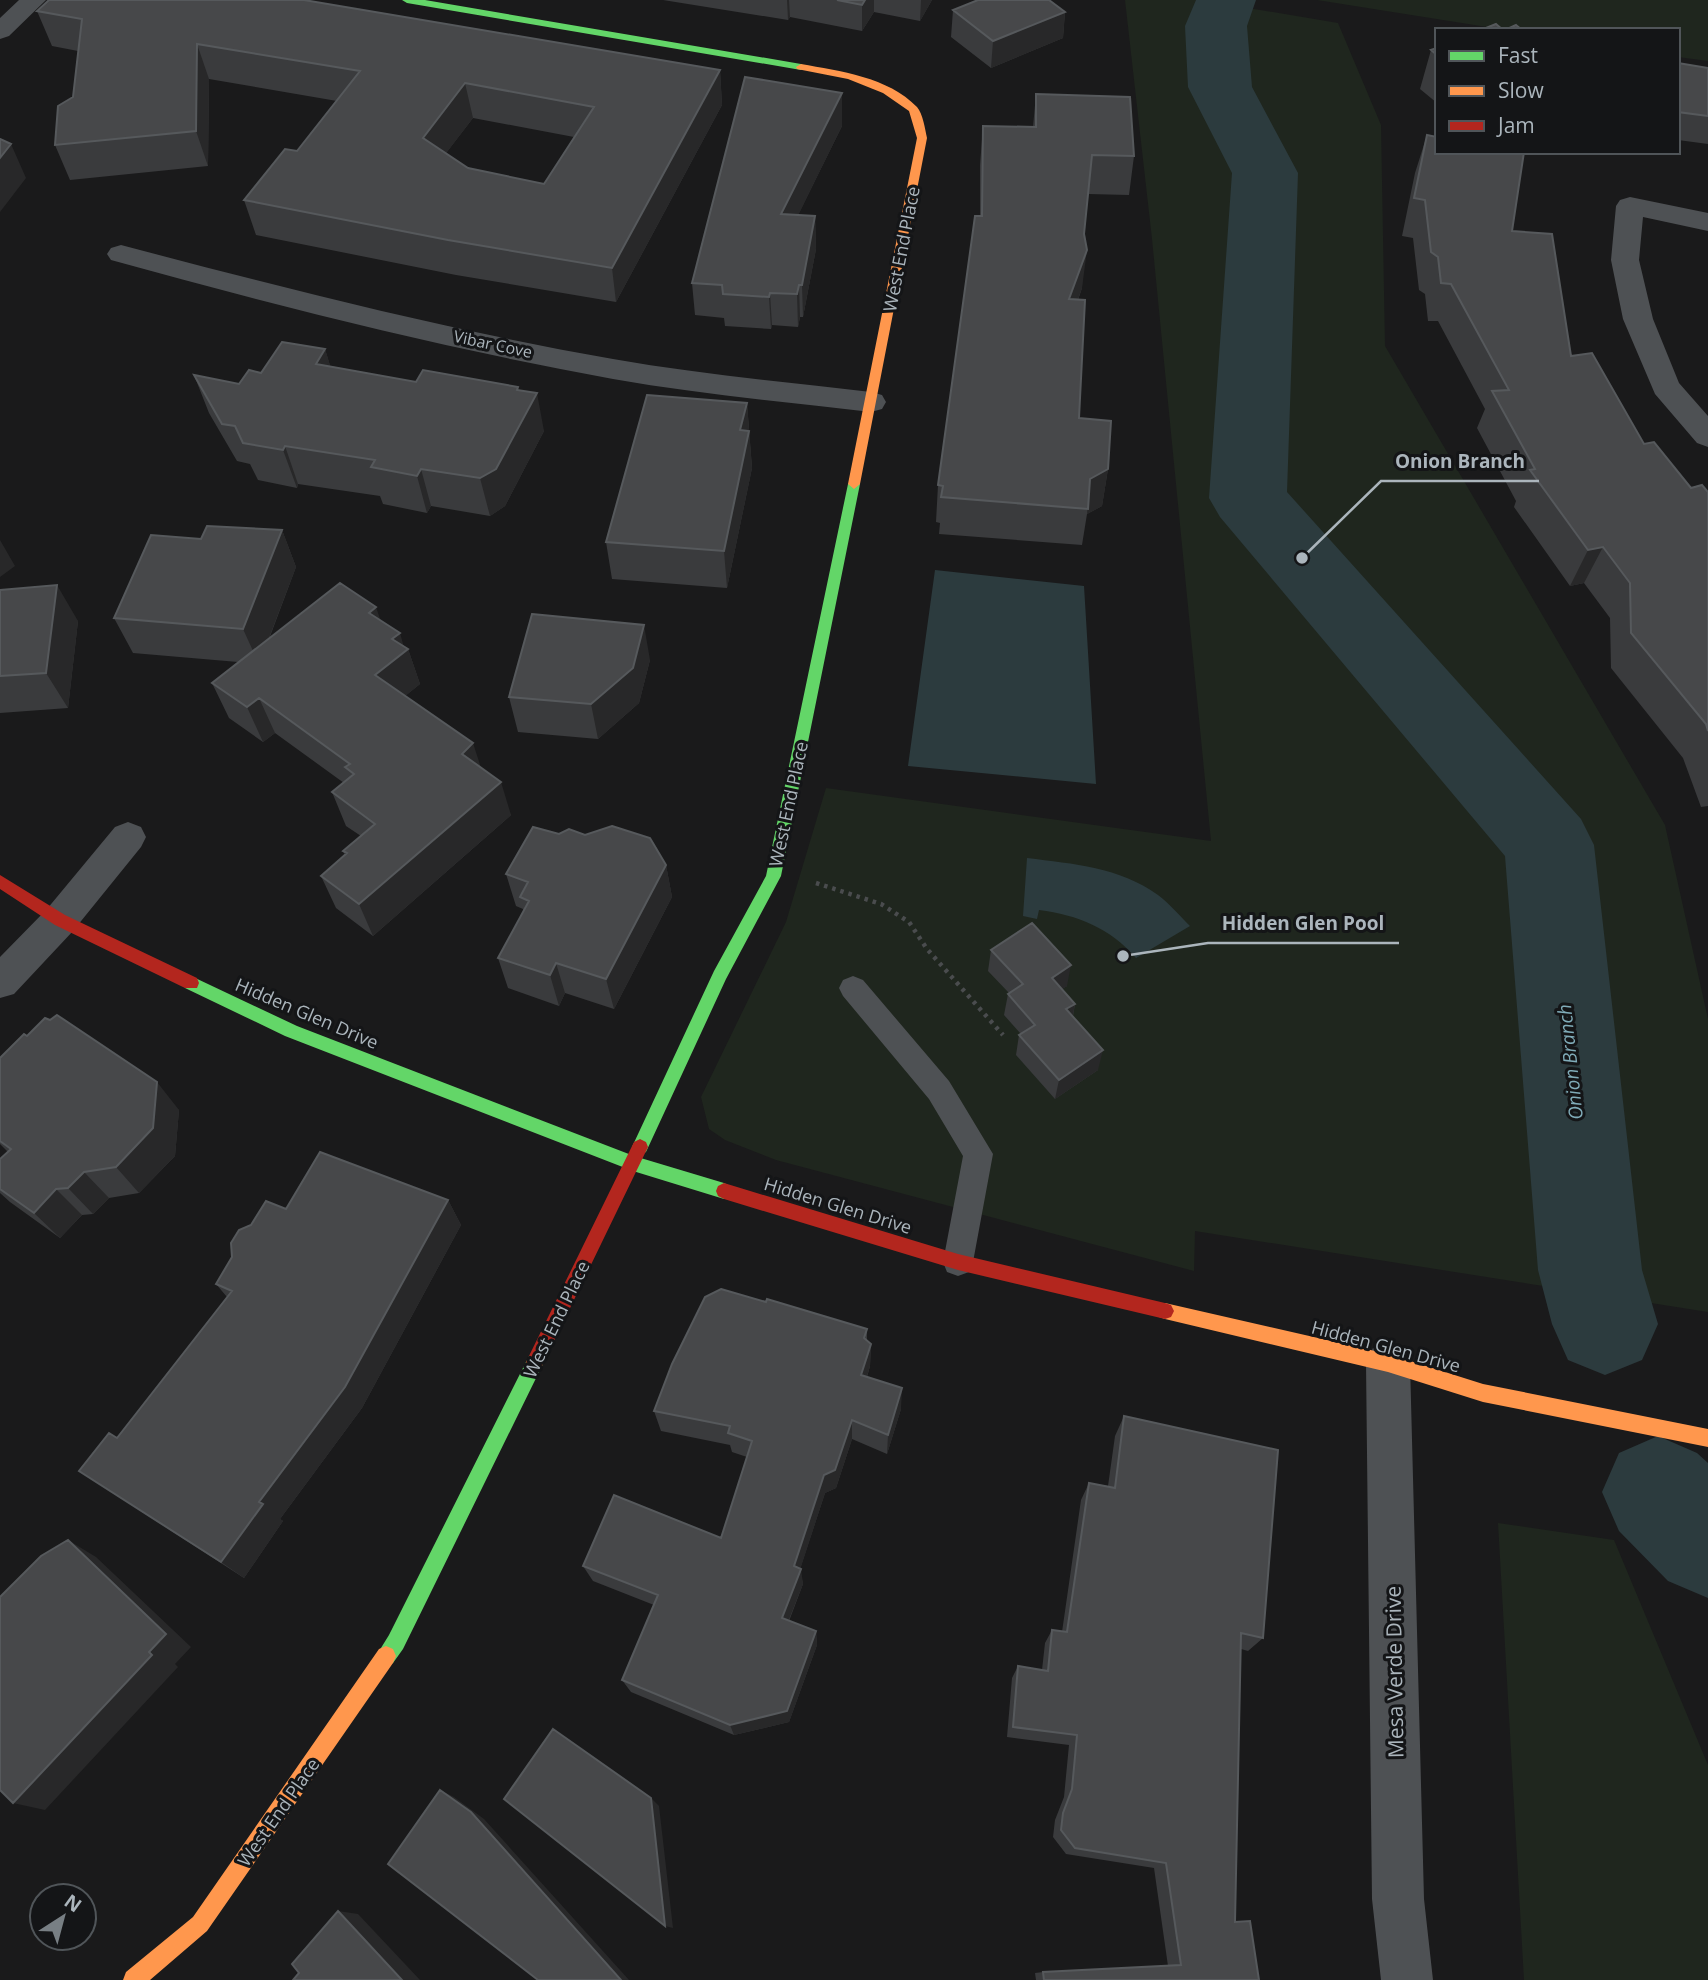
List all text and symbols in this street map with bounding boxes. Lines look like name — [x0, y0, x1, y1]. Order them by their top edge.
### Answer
legend — [1435, 28, 1680, 154]
text: Fast — [1498, 41, 1538, 69]
text: Slow — [1498, 76, 1544, 104]
text: Jam — [1496, 111, 1535, 139]
street label: West End Place — [877, 184, 925, 314]
street label: Vibar Cove — [452, 325, 534, 363]
callout: Onion Branch — [1381, 441, 1539, 481]
text: Onion Branch — [1395, 448, 1525, 474]
street label: West End Place — [763, 739, 813, 869]
callout: Hidden Glen Pool — [1208, 903, 1399, 943]
text: Hidden Glen Pool — [1222, 910, 1384, 936]
street label: Hidden Glen Drive — [232, 972, 382, 1054]
water label: Onion Branch — [1551, 1003, 1589, 1121]
street label: Hidden Glen Drive — [761, 1171, 915, 1239]
street label: West End Place — [517, 1257, 595, 1381]
street label: Hidden Glen Drive — [1309, 1315, 1463, 1377]
street label: Mesa Verde Drive — [1378, 1586, 1410, 1758]
street label: West End Place — [232, 1753, 324, 1871]
north arrow — [28, 1882, 98, 1952]
text: N — [59, 1888, 87, 1918]

